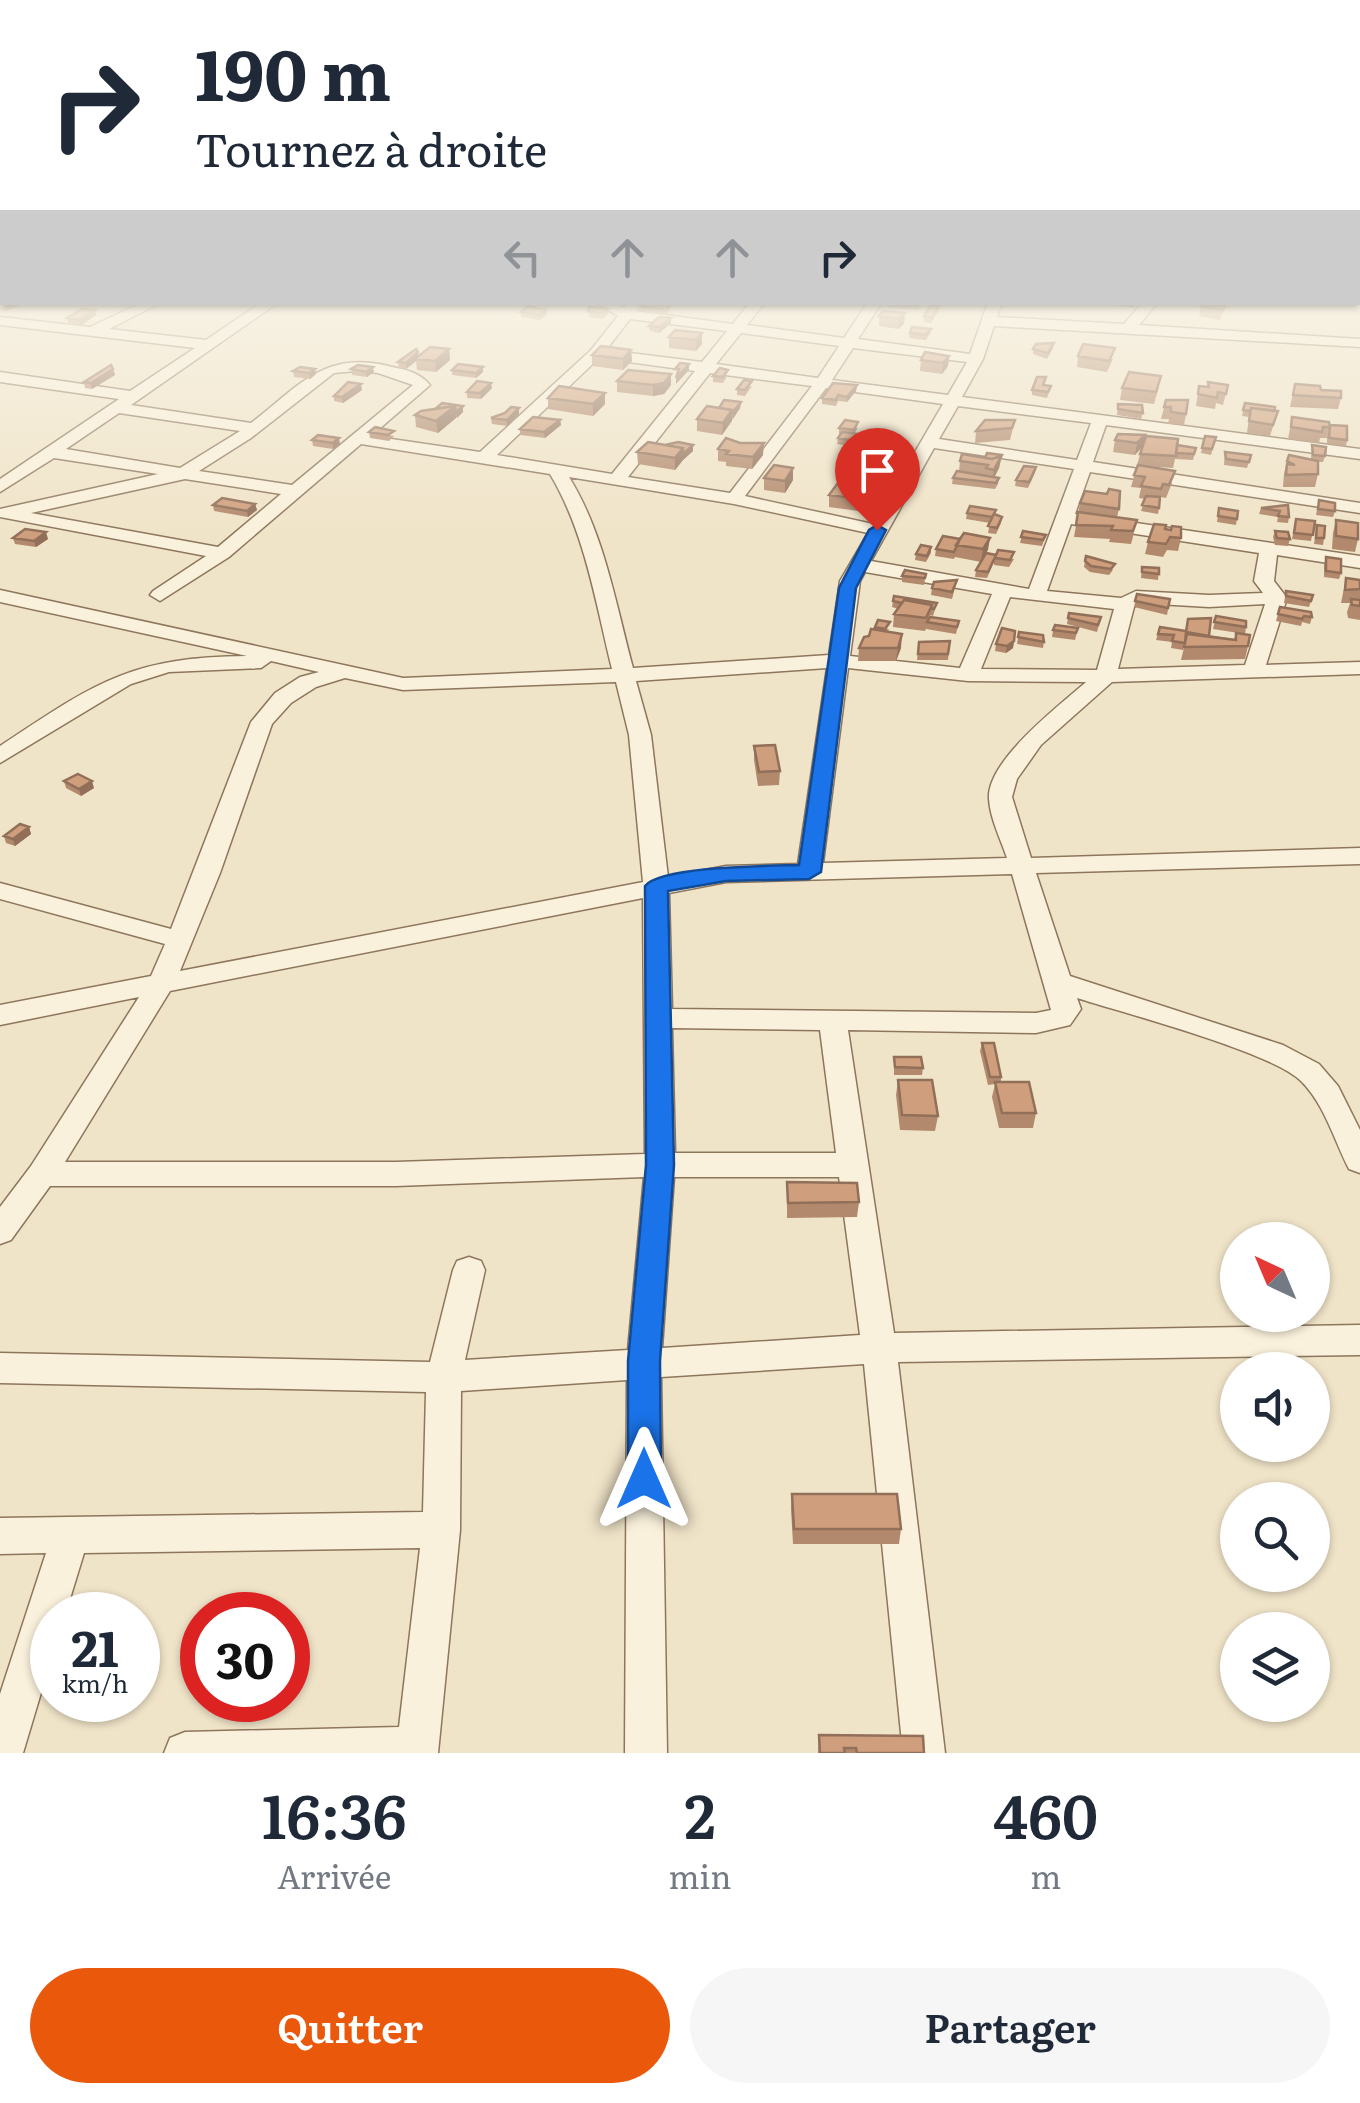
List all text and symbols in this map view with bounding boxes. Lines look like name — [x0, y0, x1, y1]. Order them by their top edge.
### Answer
text: 190 m — [195, 19, 391, 123]
icon: right — [30, 40, 160, 170]
text: Tournez à droite — [195, 114, 547, 181]
icon: left — [495, 230, 550, 285]
icon: ahead — [600, 230, 655, 285]
icon: ahead — [705, 230, 760, 285]
icon: right — [810, 230, 865, 285]
pin — [835, 428, 920, 531]
icon: arrive — [850, 443, 905, 498]
north arrow — [1220, 1222, 1330, 1332]
map controls — [1220, 1222, 1330, 1722]
button: sound — [1220, 1352, 1330, 1462]
position arrow — [592, 1427, 696, 1531]
button: search — [1220, 1482, 1330, 1592]
speed limit sign: 30 — [180, 1592, 310, 1722]
text: 21 — [71, 1608, 119, 1682]
button: layers — [1220, 1612, 1330, 1722]
text: km/h — [62, 1664, 128, 1701]
text: 16:36 — [262, 1768, 407, 1857]
text: 2 — [684, 1768, 716, 1857]
text: 460 — [993, 1768, 1098, 1857]
text: Arrivée — [277, 1851, 391, 1899]
text: min — [669, 1851, 731, 1899]
text: m — [1030, 1851, 1061, 1899]
button: Quitter — [30, 1968, 670, 2083]
button: Partager — [690, 1968, 1330, 2083]

